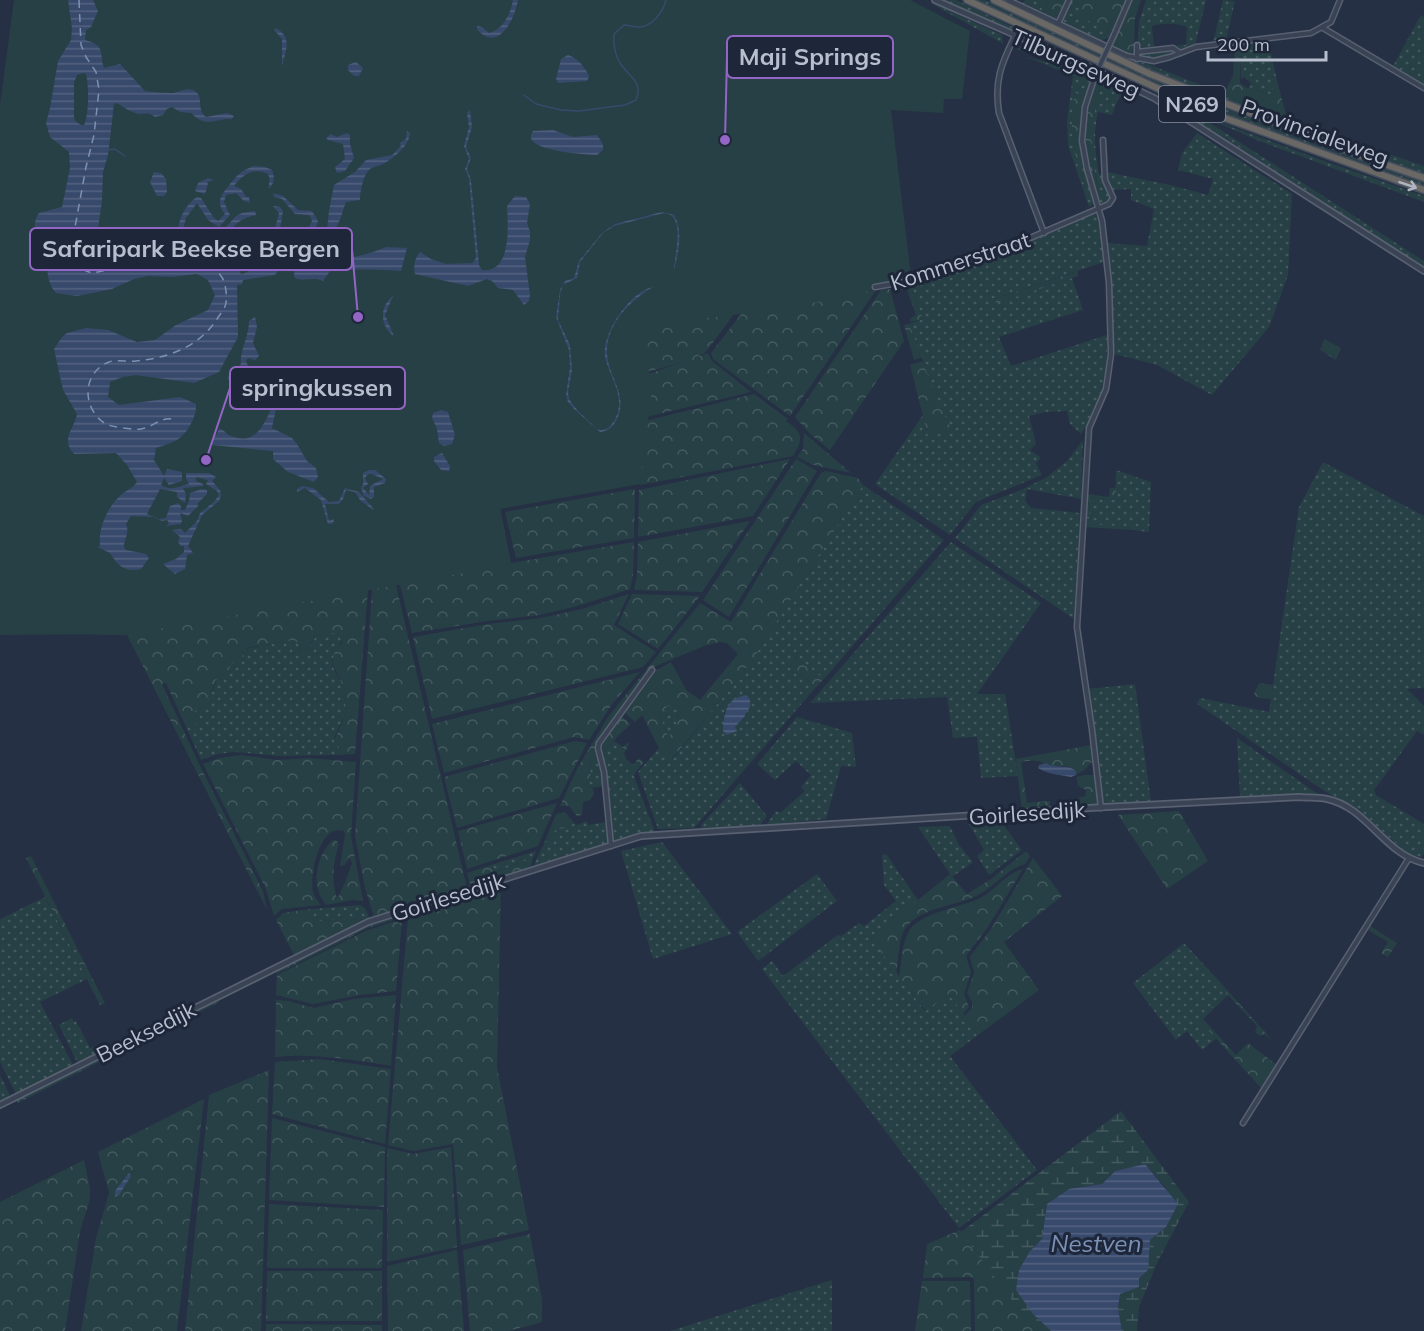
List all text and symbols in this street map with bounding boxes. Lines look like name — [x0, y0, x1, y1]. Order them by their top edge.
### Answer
street label: Tilburgseweg — [1007, 22, 1145, 104]
scale bar — [1208, 24, 1326, 62]
text: 200 m — [1217, 33, 1270, 56]
callout: Maji Springs — [727, 36, 893, 78]
text: Maji Springs — [739, 41, 881, 71]
road number: N269 — [1159, 86, 1225, 122]
street label: Provincialeweg — [1238, 92, 1392, 172]
one-way arrow — [1398, 180, 1417, 191]
street label: Kommerstraat — [887, 225, 1034, 297]
callout: Safaripark Beekse Bergen — [30, 228, 352, 270]
text: Safaripark Beekse Bergen — [42, 233, 340, 263]
callout: springkussen — [230, 367, 405, 409]
text: springkussen — [241, 372, 393, 402]
street label: Goirlesedijk — [968, 795, 1087, 831]
street label: Goirlesedijk — [388, 866, 509, 927]
street label: Beeksedijk — [92, 995, 201, 1069]
water label: Nestven — [1050, 1228, 1142, 1258]

